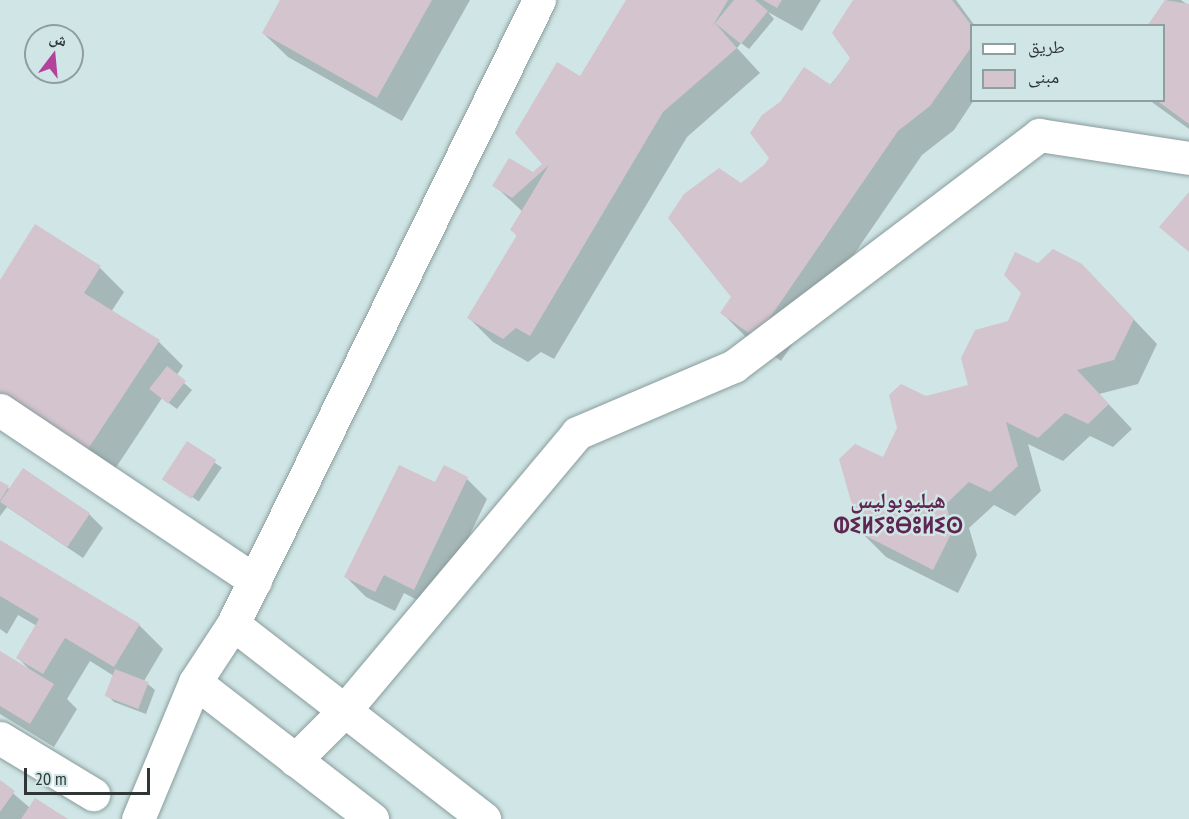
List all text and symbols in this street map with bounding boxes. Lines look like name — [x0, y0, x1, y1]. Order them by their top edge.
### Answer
north arrow — [24, 24, 84, 84]
legend — [970, 24, 1165, 102]
text: ش — [47, 27, 69, 51]
text: طريق — [1028, 35, 1065, 58]
text: مبنى — [1028, 65, 1059, 88]
district label: ھيليوبوليس ⵀⵉⵍⵢⵓⴱⵓⵍⵉⵙ — [833, 487, 963, 538]
scale bar — [27, 756, 153, 794]
text: 20 m — [35, 767, 67, 790]

